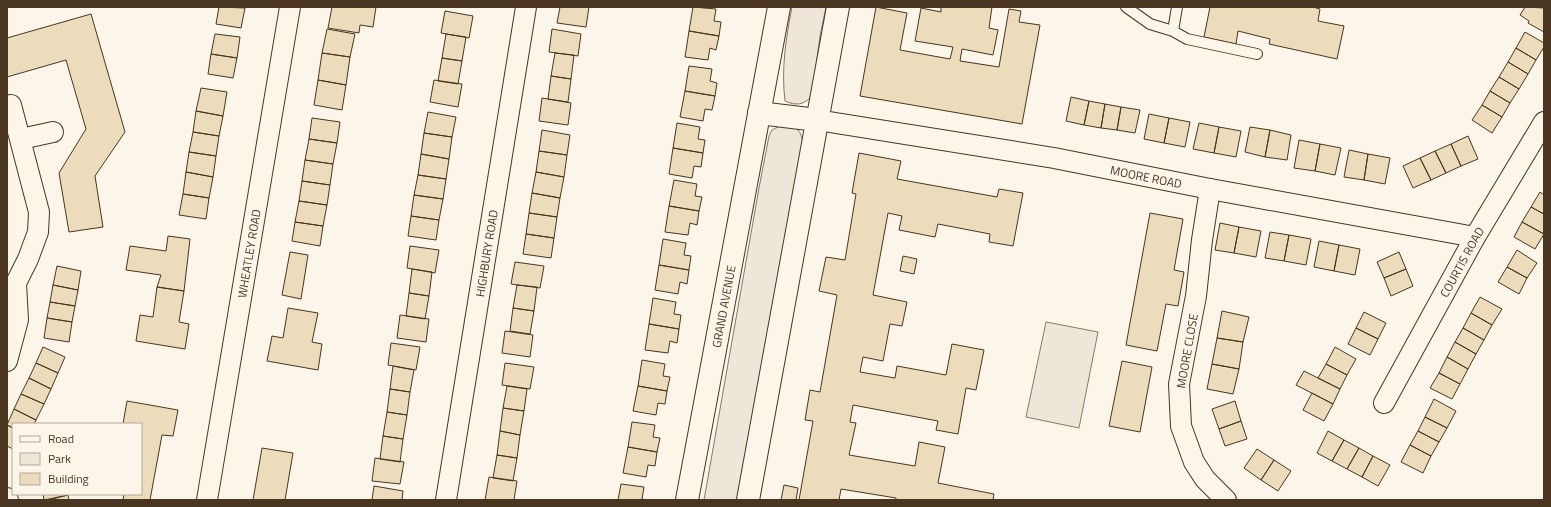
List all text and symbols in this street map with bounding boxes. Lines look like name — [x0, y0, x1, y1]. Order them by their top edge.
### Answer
street label: MOORE ROAD — [1109, 160, 1184, 193]
street label: WHEATLEY ROAD — [232, 207, 265, 299]
street label: HIGHBURY ROAD — [470, 208, 503, 298]
street label: COURTIS ROAD — [1434, 223, 1489, 301]
street label: GRAND AVENUE — [706, 263, 740, 349]
street label: MOORE CLOSE — [1171, 312, 1203, 390]
legend — [12, 423, 142, 495]
text: Road — [48, 429, 74, 448]
text: Park — [48, 449, 71, 468]
text: Building — [48, 469, 89, 488]

